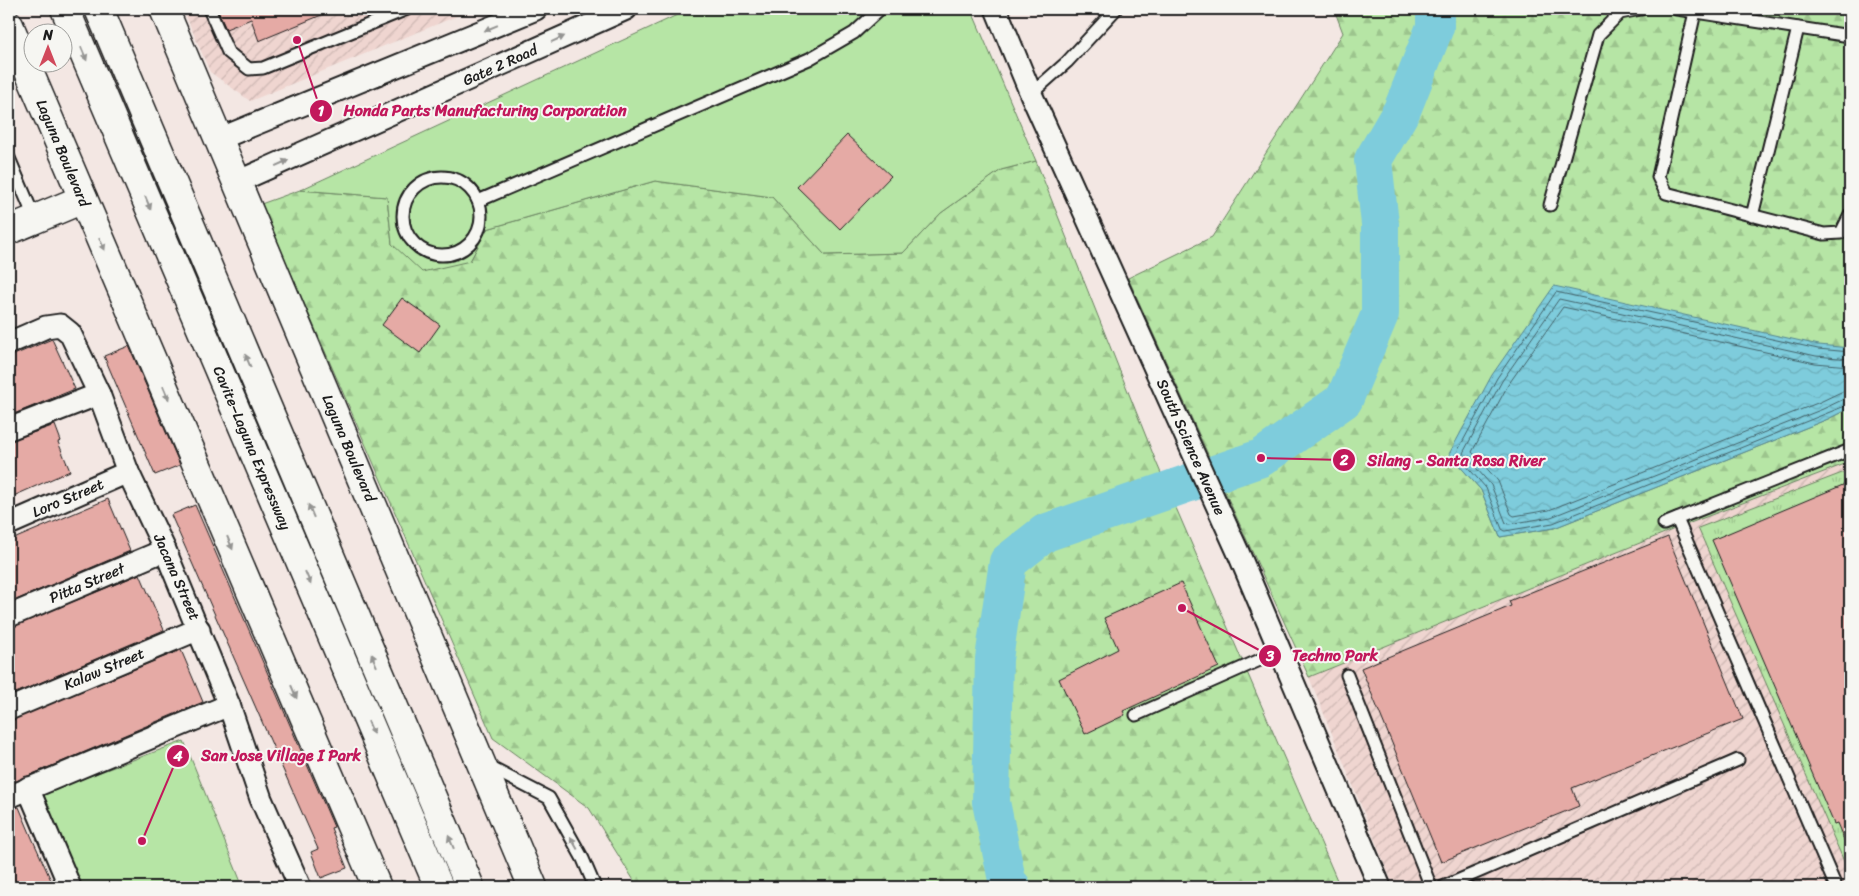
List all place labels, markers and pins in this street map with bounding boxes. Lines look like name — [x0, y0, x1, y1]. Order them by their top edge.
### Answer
callout: Honda Parts Manufacturing Corporation — [308, 95, 637, 126]
callout: Silang - Santa Rosa River — [1332, 445, 1556, 476]
callout: Techno Park — [1257, 640, 1388, 671]
callout: San Jose Village I Park — [165, 740, 371, 771]

